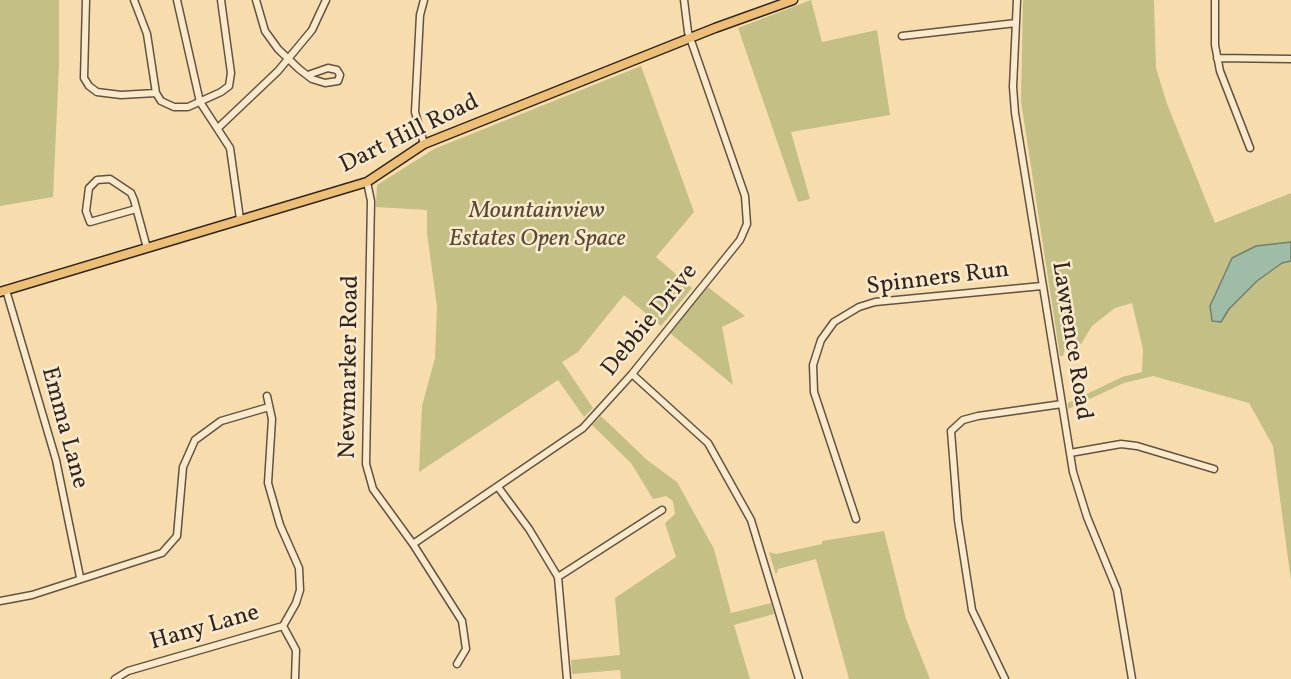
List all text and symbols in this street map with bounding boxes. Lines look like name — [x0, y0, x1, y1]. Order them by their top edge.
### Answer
street label: Dart Hill Road — [336, 89, 484, 181]
park label: Mountainview Estates Open Space — [448, 199, 626, 255]
street label: Spinners Run — [865, 257, 1011, 303]
street label: Debbie Drive — [597, 259, 705, 383]
street label: Lawrence Road — [1043, 260, 1097, 422]
street label: Newmarker Road — [335, 275, 367, 459]
street label: Emma Lane — [33, 364, 93, 492]
street label: Hany Lane — [147, 600, 263, 658]

